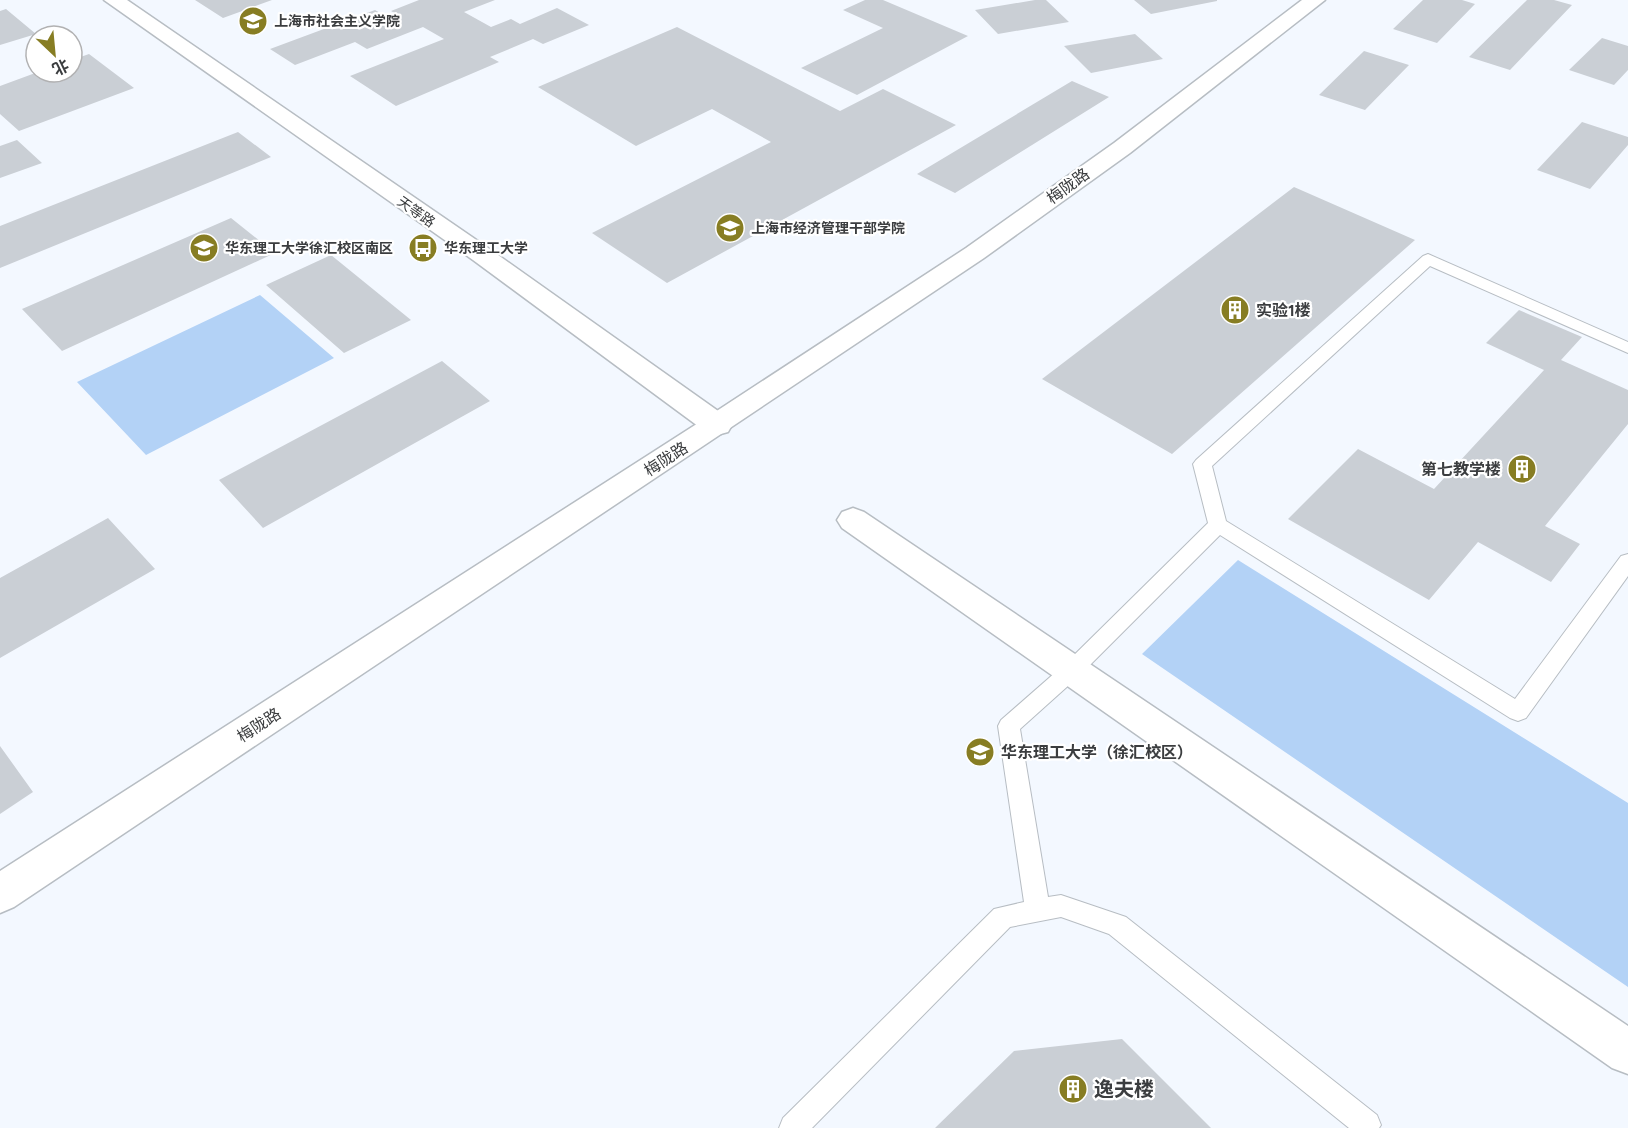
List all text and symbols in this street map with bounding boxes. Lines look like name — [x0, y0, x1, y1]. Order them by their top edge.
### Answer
school or university icon: 上海市社会主义学院 — [237, 5, 269, 37]
place label: 上海市社会主义学院 — [274, 13, 400, 30]
north arrow — [24, 24, 84, 84]
text: 北 — [49, 55, 72, 79]
street label: 梅陇路 — [1043, 164, 1093, 208]
street label: 天等路 — [394, 193, 438, 231]
school or university icon: 上海市经济管理干部学院 — [714, 212, 746, 244]
place label: 上海市经济管理干部学院 — [751, 220, 905, 237]
school or university icon: 华东理工大学徐汇校区南区 — [188, 232, 220, 264]
bus stop icon: 华东理工大学 — [407, 232, 439, 264]
place label: 华东理工大学徐汇校区南区 — [225, 240, 393, 257]
place label: 华东理工大学 — [444, 240, 528, 257]
building icon: 实验1楼 — [1219, 294, 1251, 326]
place label: 实验1楼 — [1256, 301, 1311, 320]
street label: 梅陇路 — [641, 438, 691, 480]
building icon: 第七教学楼 — [1506, 453, 1538, 485]
place label: 第七教学楼 — [1421, 460, 1501, 479]
street label: 梅陇路 — [234, 704, 284, 746]
school or university icon: 华东理工大学（徐汇校区） — [964, 736, 996, 768]
place label: 华东理工大学（徐汇校区） — [1001, 743, 1193, 762]
building icon: 逸夫楼 — [1057, 1073, 1089, 1105]
place label: 逸夫楼 — [1094, 1077, 1154, 1101]

